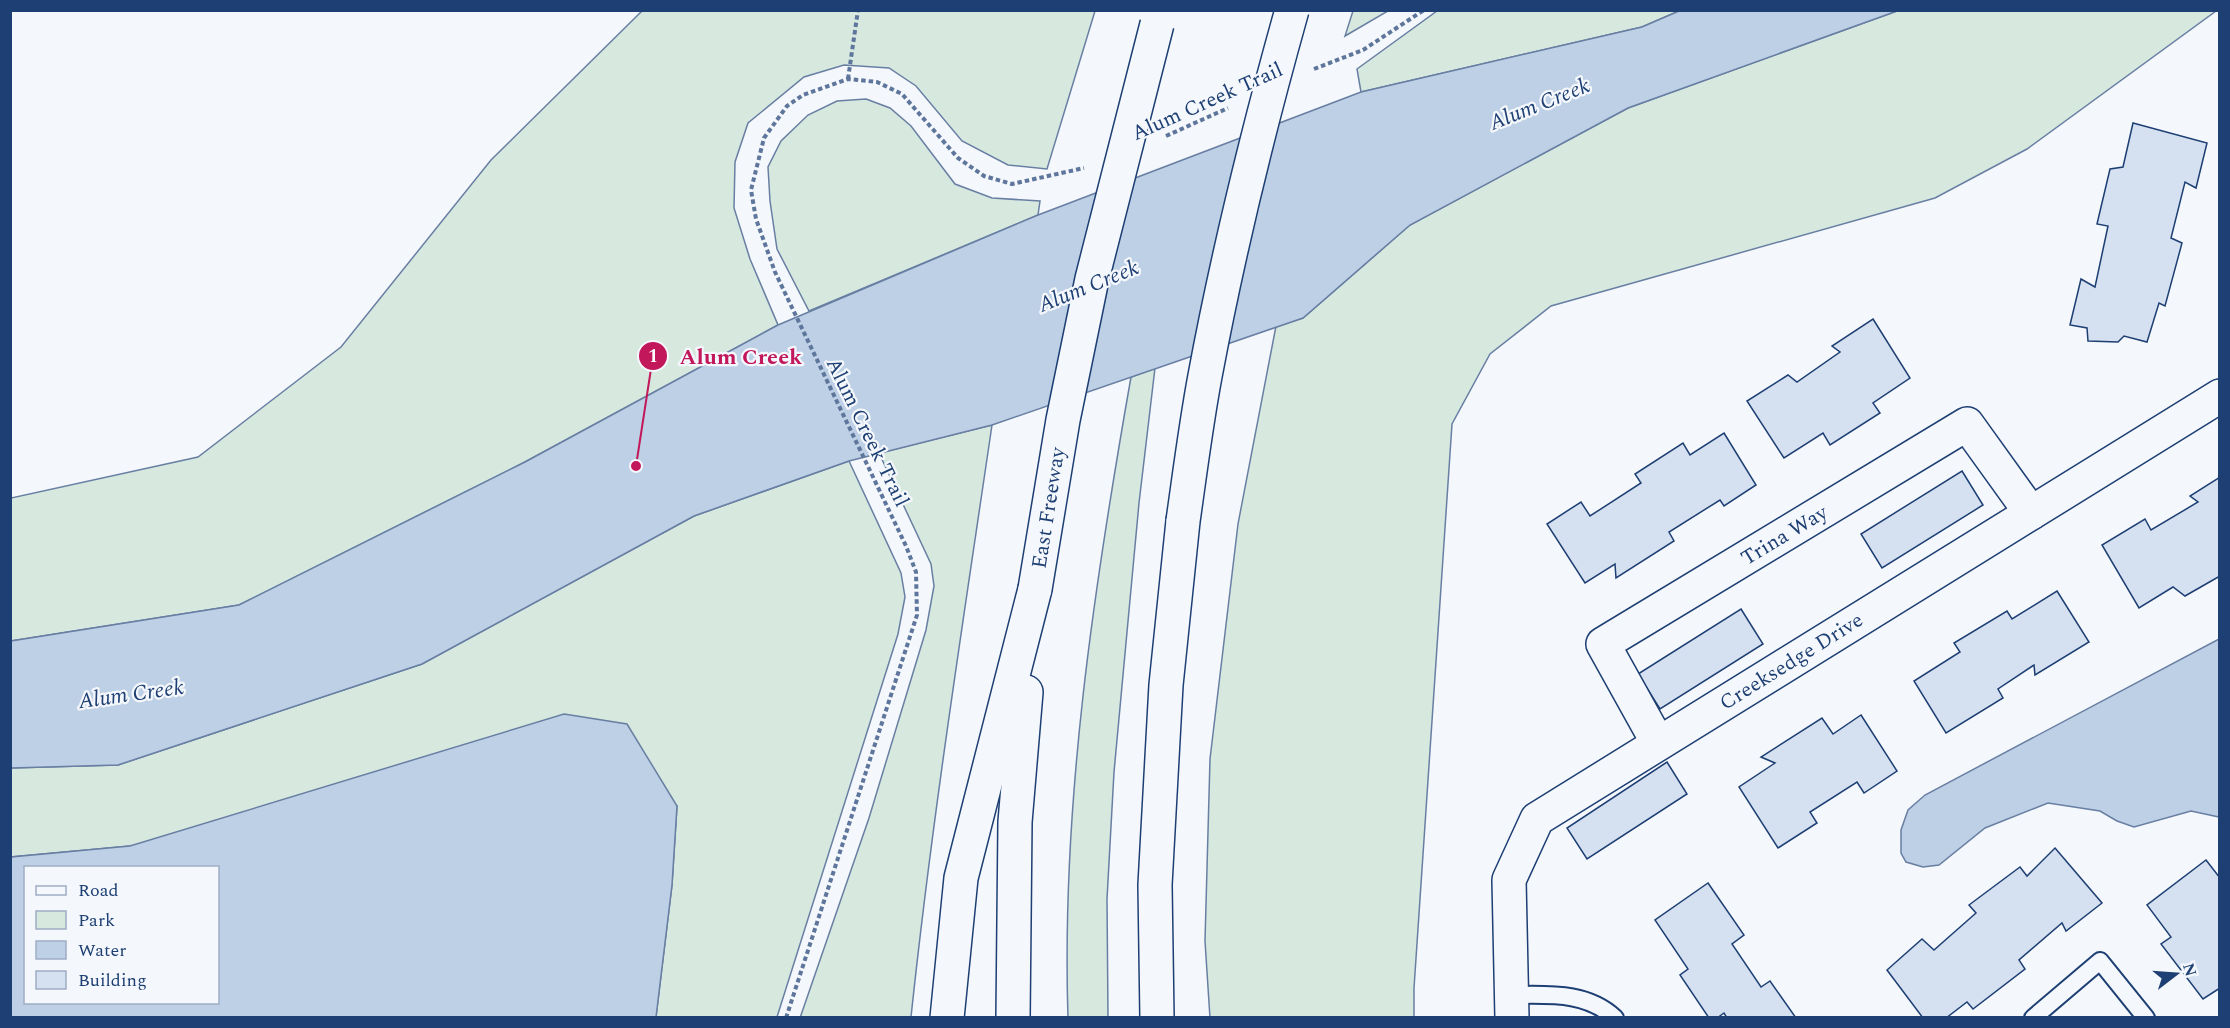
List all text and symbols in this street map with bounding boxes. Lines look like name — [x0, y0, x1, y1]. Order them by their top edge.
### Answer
street label: Alum Creek Trail — [1127, 54, 1288, 150]
water label: Alum Creek — [1483, 69, 1595, 140]
water label: Alum Creek — [1032, 251, 1144, 322]
callout: Alum Creek — [638, 336, 815, 376]
text: Alum Creek — [680, 341, 803, 374]
text: 1 — [648, 343, 658, 370]
street label: Alum Creek Trail — [817, 352, 917, 513]
street label: East Freeway — [1024, 444, 1075, 571]
street label: Trina Way — [1735, 497, 1835, 574]
street label: Creeksedge Drive — [1713, 605, 1870, 719]
water label: Alum Creek — [75, 671, 186, 718]
legend — [24, 866, 219, 1004]
text: Road — [78, 877, 119, 904]
text: Park — [78, 907, 115, 934]
text: Water — [78, 937, 126, 964]
north arrow — [2146, 944, 2206, 1004]
text: N — [2176, 960, 2203, 980]
text: Building — [78, 967, 147, 994]

